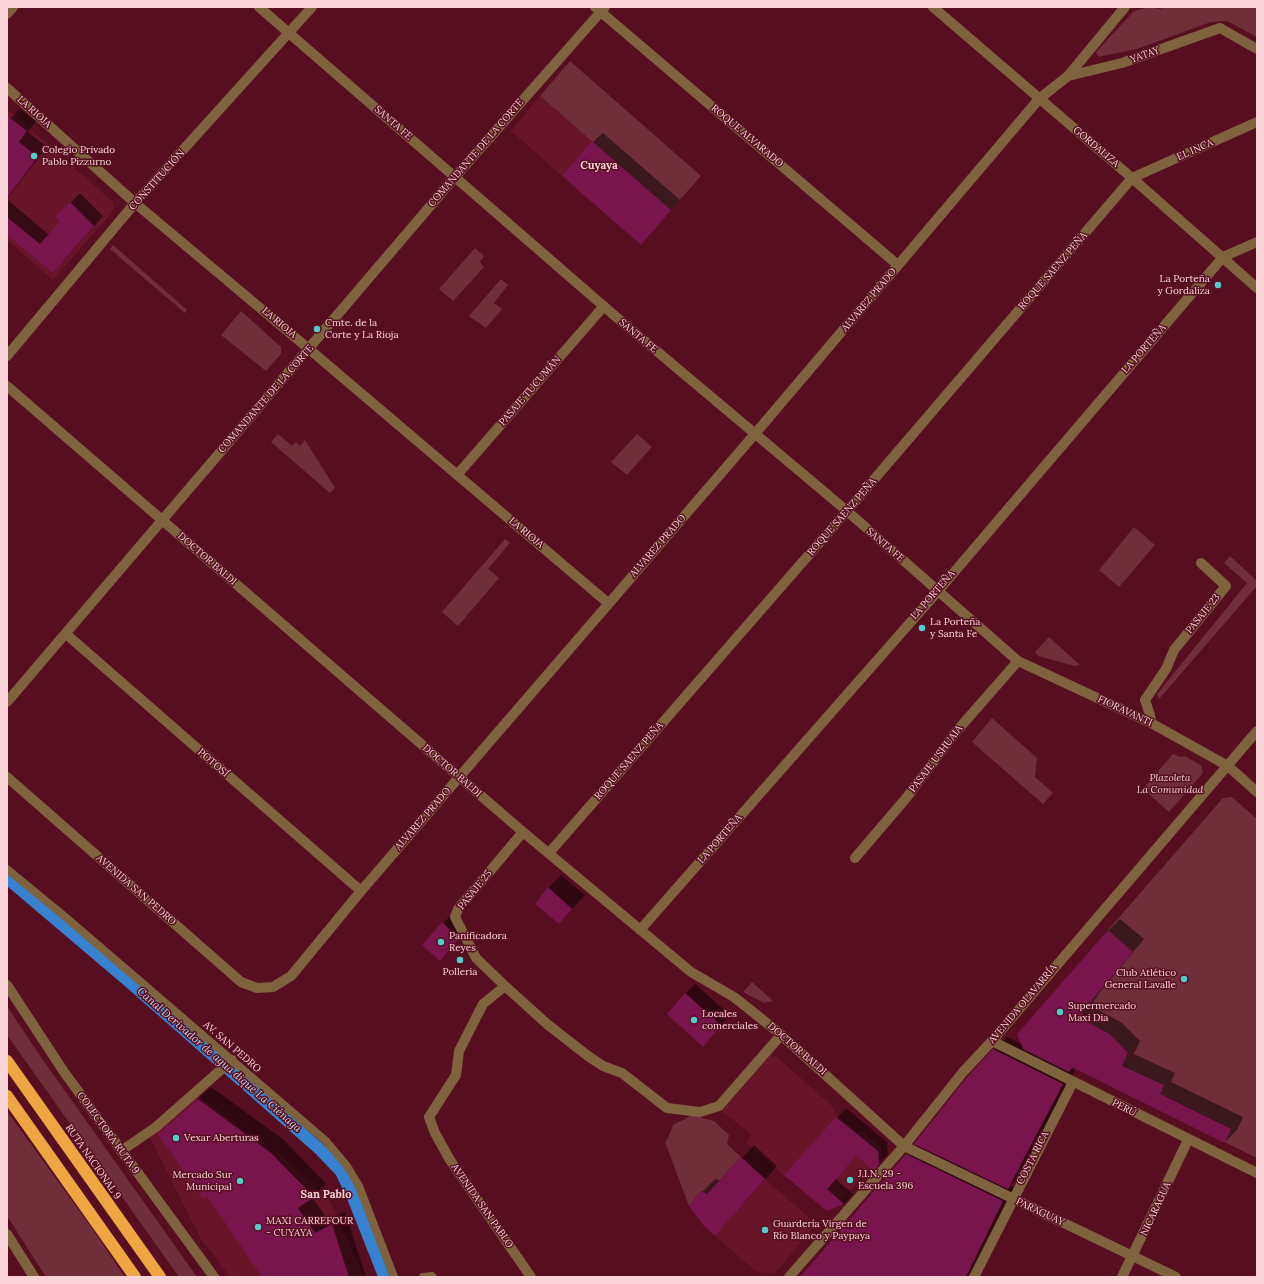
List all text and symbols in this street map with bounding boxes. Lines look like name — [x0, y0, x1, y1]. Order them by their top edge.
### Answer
street label: YATAY — [1129, 44, 1161, 66]
street label: LA RIOJA — [14, 94, 54, 130]
street label: COMANDANTE DE LA CORTE — [426, 97, 526, 209]
street label: ROQUE ALVARADO — [708, 102, 786, 170]
street label: SANTA FE — [372, 103, 414, 143]
street label: GORDALIZA — [1070, 124, 1122, 170]
street label: EL INCA — [1175, 137, 1215, 163]
place label: Colegio Privado Pablo Pizzurno — [42, 144, 115, 168]
street label: CONSTITUCIÓN — [127, 147, 187, 213]
marker: Colegio Privado Pablo Pizzurno — [29, 151, 39, 161]
district label: Cuyaya — [580, 159, 618, 173]
street label: ROQUE SAENZ PEÑA — [1016, 230, 1090, 312]
street label: ALVAREZ PRADO — [839, 266, 899, 334]
place label: La Porteña y Gordaliza — [1157, 273, 1210, 296]
marker: La Porteña y Gordaliza — [1213, 280, 1223, 290]
street label: LA RIOJA — [259, 305, 299, 341]
place label: Cmte. de la Corte y La Rioja — [325, 317, 399, 340]
street label: SANTA FE — [616, 317, 660, 355]
street label: LA PORTEÑA — [1119, 322, 1169, 376]
marker: Cmte. de la Corte y La Rioja — [312, 324, 322, 334]
street label: COMANDANTE DE LA CORTE — [216, 343, 316, 455]
street label: PASAJE TUCUMÁN — [496, 354, 564, 428]
street label: ROQUE SAENZ PEÑA — [805, 476, 879, 558]
street label: ALVAREZ PRADO — [627, 512, 689, 580]
street label: LA RIOJA — [506, 515, 546, 551]
street label: SANTA FE — [864, 525, 906, 565]
street label: DOCTOR BALDI — [175, 530, 239, 588]
street label: LA PORTEÑA — [908, 568, 958, 622]
street label: PASAJE 23 — [1183, 592, 1223, 636]
place label: La Porteña y Santa Fe — [930, 616, 981, 640]
marker: La Porteña y Santa Fe — [917, 623, 927, 633]
street label: FIORAVANTI — [1096, 693, 1154, 729]
street label: ROQUE SAENZ PEÑA — [592, 720, 666, 802]
street label: PASAJE USHUAIA — [907, 723, 965, 795]
street label: DOCTOR BALDI — [420, 742, 484, 800]
street label: POTOSÍ — [195, 746, 231, 780]
park label: Plazoleta La Comunidad — [1137, 772, 1203, 796]
street label: ALVAREZ PRADO — [392, 785, 454, 853]
street label: LA PORTEÑA — [695, 812, 745, 866]
street label: AVENIDA SAN PEDRO — [94, 852, 178, 928]
street label: PASAJE 25 — [455, 868, 495, 912]
place label: Panificadora Reyes — [449, 930, 507, 954]
marker: Panificadora Reyes — [436, 937, 446, 947]
marker: Polleria — [455, 955, 465, 965]
street label: AVENIDA OLAVARRÍA — [986, 962, 1060, 1046]
place label: Polleria — [443, 966, 477, 978]
place label: Club Atlético General Lavalle — [1105, 967, 1176, 990]
marker: Club Atlético General Lavalle — [1179, 974, 1189, 984]
water label: Canal Derivador de agua dique La Ciénaga — [134, 985, 304, 1135]
place label: Supermercado Maxi Dia — [1068, 1000, 1136, 1024]
marker: Supermercado Maxi Dia — [1055, 1007, 1065, 1017]
place label: Locales comerciales — [702, 1008, 758, 1032]
marker: Locales comerciales — [689, 1015, 699, 1025]
street label: AV. SAN PEDRO — [201, 1019, 263, 1075]
street label: DOCTOR BALDI — [765, 1020, 829, 1078]
street label: COLECTORA RUTA 9 — [74, 1090, 142, 1176]
street label: PERÚ — [1110, 1097, 1138, 1119]
street label: RUTA NACIONAL 9 — [63, 1122, 123, 1202]
street label: COSTA RICA — [1014, 1129, 1052, 1187]
place label: Vexar Aberturas — [184, 1132, 259, 1144]
marker: Vexar Aberturas — [171, 1133, 181, 1143]
street label: AVENIDA SAN PABLO — [449, 1162, 515, 1250]
place label: J.I.N. 29 - Escuela 396 — [858, 1168, 913, 1192]
place label: Mercado Sur Municipal — [172, 1169, 232, 1192]
marker: J.I.N. 29 - Escuela 396 — [845, 1175, 855, 1185]
marker: Mercado Sur Municipal — [235, 1176, 245, 1186]
street label: NICARAGUA — [1138, 1180, 1174, 1238]
district label: San Pablo — [301, 1188, 351, 1202]
street label: PARAGUAY — [1014, 1196, 1066, 1228]
place label: MAXI CARREFOUR - CUYAYA — [266, 1215, 353, 1238]
place label: Guardería Virgen de Río Blanco y Paypaya — [773, 1218, 870, 1242]
marker: MAXI CARREFOUR - CUYAYA — [253, 1222, 263, 1232]
marker: Guardería Virgen de Río Blanco y Paypaya — [760, 1225, 770, 1235]

